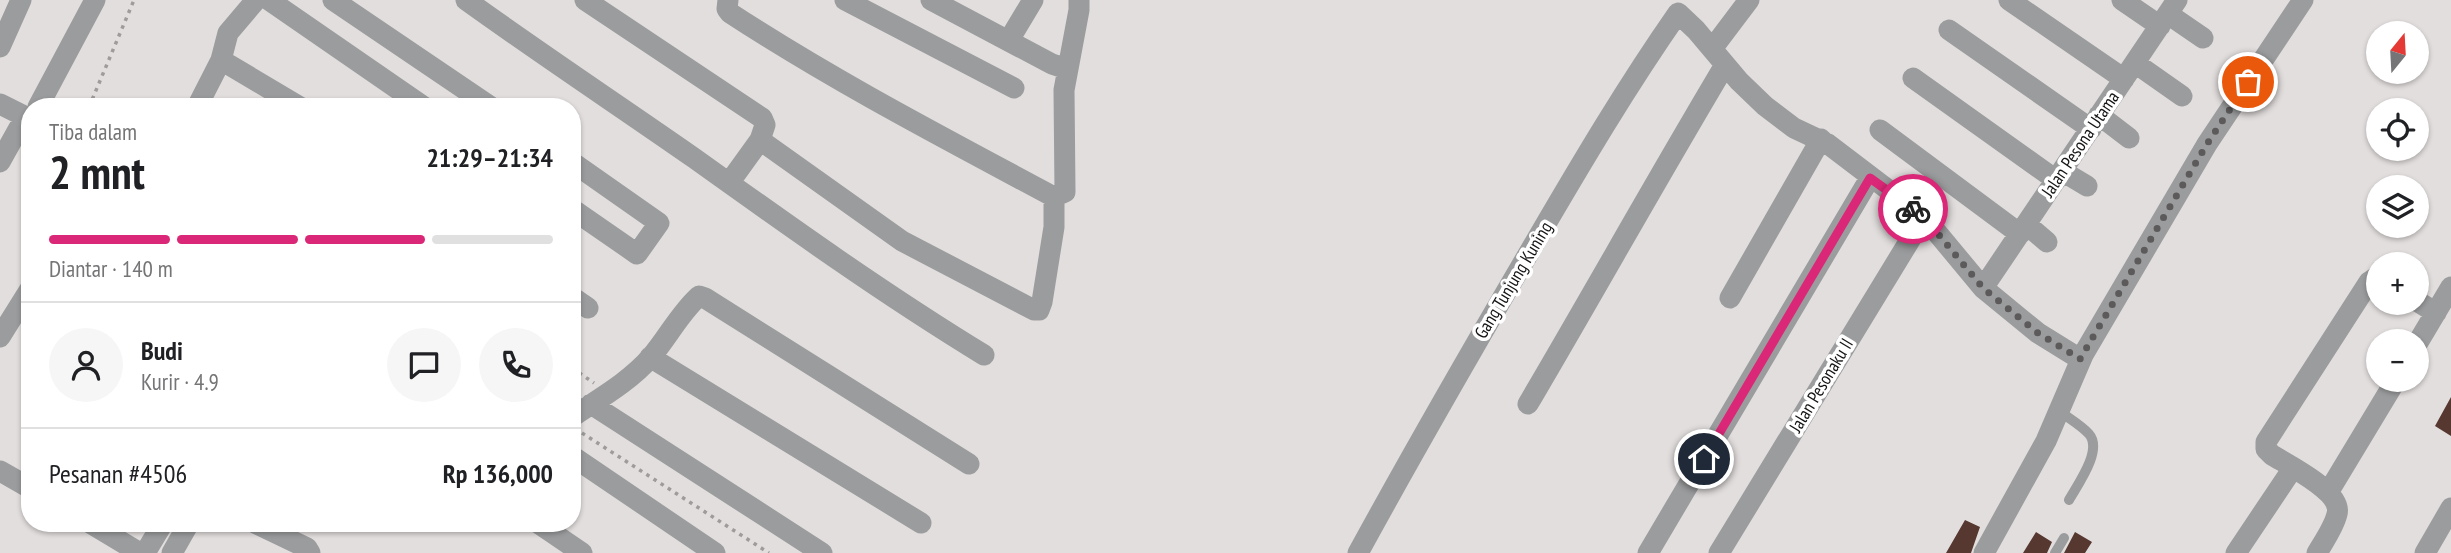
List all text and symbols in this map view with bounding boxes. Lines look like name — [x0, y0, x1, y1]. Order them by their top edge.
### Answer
north arrow — [2366, 21, 2429, 84]
map controls — [2366, 21, 2429, 392]
pin — [2218, 52, 2278, 112]
icon: bag — [2229, 63, 2267, 101]
street label: Jalan Pesona Utama — [2036, 87, 2124, 202]
button: locate — [2366, 98, 2429, 161]
text: Tiba dalam — [49, 117, 137, 146]
text: 21:29–21:34 — [426, 141, 553, 174]
text: 2 mnt — [49, 142, 145, 202]
courier — [1878, 174, 1948, 244]
button: layers — [2366, 175, 2429, 238]
icon: bike — [1894, 190, 1932, 228]
street label: Gang Tunjung Kuning — [1469, 217, 1557, 343]
button: + — [2366, 252, 2429, 315]
text: Diantar · 140 m — [49, 254, 173, 283]
button: person — [49, 328, 123, 402]
button: chat — [387, 328, 461, 402]
button: phone — [479, 328, 553, 402]
button: − — [2366, 329, 2429, 392]
text: Budi — [141, 334, 183, 367]
street label: Jalan Pesonaku II — [1783, 334, 1858, 437]
text: Kurir · 4.9 — [141, 367, 219, 396]
pin — [1674, 429, 1734, 489]
icon: home — [1685, 440, 1723, 478]
text: Pesanan #4506 — [49, 457, 187, 490]
text: Rp 136,000 — [443, 457, 553, 490]

